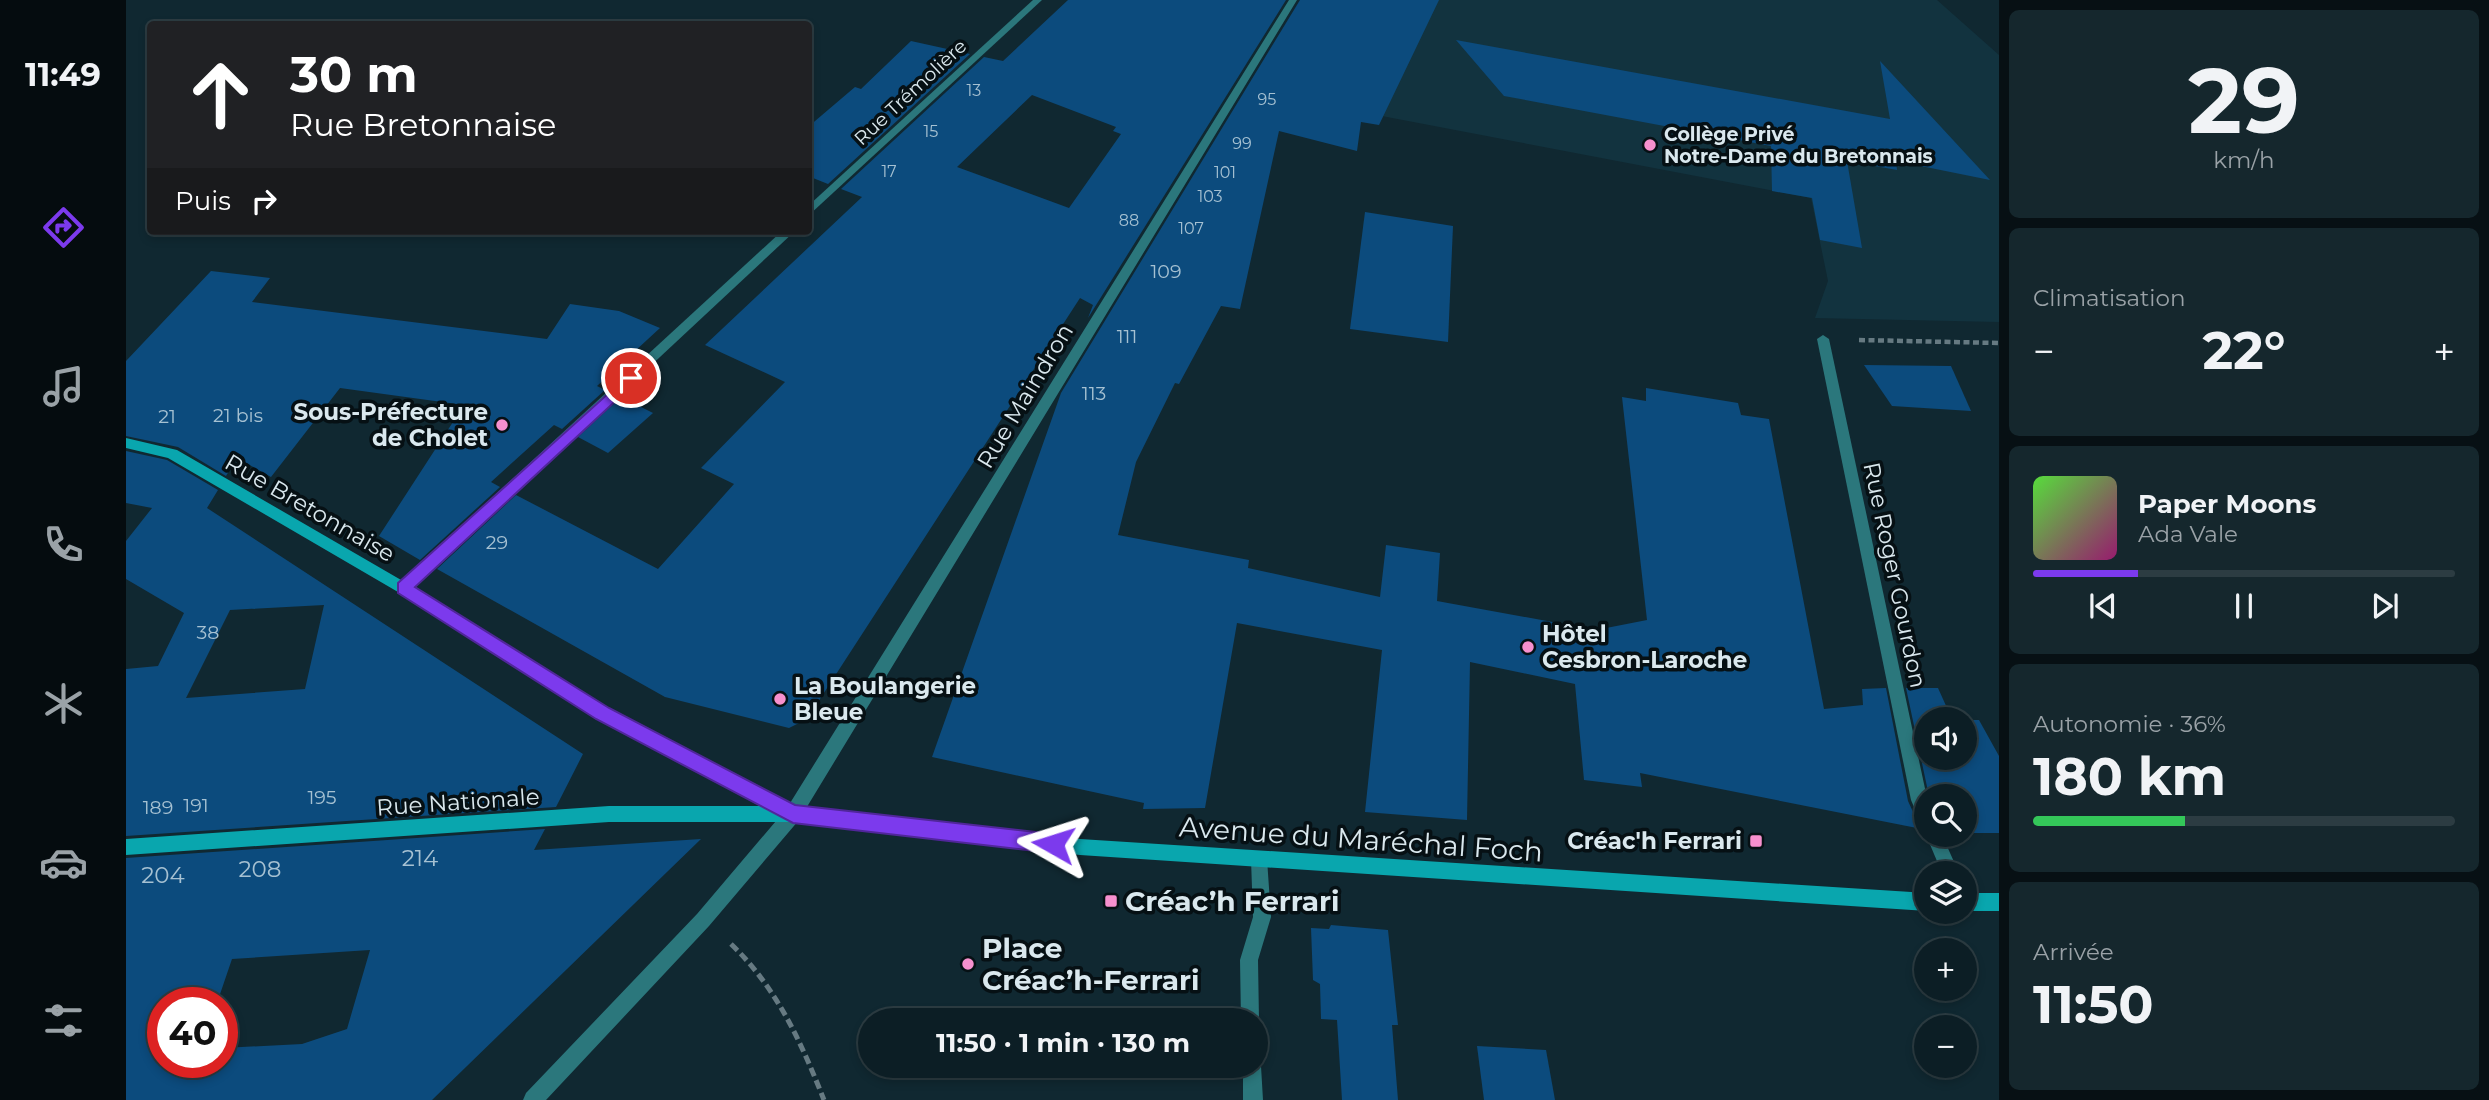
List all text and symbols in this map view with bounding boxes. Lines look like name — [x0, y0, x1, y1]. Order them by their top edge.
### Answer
street label: Rue Trémolière — [849, 34, 971, 150]
text: 30 m — [290, 45, 418, 104]
text: 29 — [2188, 45, 2300, 156]
icon: ahead — [175, 49, 266, 140]
text: 11:49 — [25, 55, 101, 94]
house number: 13 — [967, 81, 981, 100]
house number: 95 — [1258, 90, 1276, 109]
text: Rue Bretonnaise — [290, 105, 556, 144]
house number: 15 — [924, 122, 938, 141]
place label: Collège Privé Notre-Dame du Bretonnais — [1664, 123, 1933, 168]
house number: 99 — [1232, 134, 1252, 153]
marker: Collège Privé Notre-Dame du Bretonnais — [1642, 137, 1658, 153]
text: km/h — [2213, 146, 2275, 174]
house number: 17 — [881, 162, 897, 181]
house number: 101 — [1214, 163, 1236, 182]
icon: right — [245, 182, 283, 220]
text: Puis — [175, 185, 231, 217]
house number: 103 — [1197, 187, 1223, 206]
icon: directions — [39, 203, 88, 252]
house number: 88 — [1119, 211, 1139, 230]
house number: 107 — [1178, 219, 1204, 238]
house number: 109 — [1150, 260, 1182, 283]
text: Climatisation — [2033, 284, 2185, 312]
street label: Rue Maindron — [971, 319, 1079, 473]
text: 22° — [2202, 319, 2286, 382]
house number: 111 — [1117, 325, 1137, 348]
text: − — [2033, 328, 2055, 375]
text: + — [2433, 328, 2455, 375]
pin — [601, 348, 661, 408]
icon: arrive — [612, 359, 650, 397]
icon: music — [39, 362, 88, 411]
house number: 113 — [1082, 382, 1106, 405]
place label: Sous-Préfecture de Cholet — [293, 398, 488, 452]
house number: 21 bis — [213, 404, 263, 427]
house number: 21 — [158, 405, 176, 428]
marker: Sous-Préfecture de Cholet — [494, 417, 510, 433]
street label: Rue Bretonnaise — [220, 448, 400, 568]
street label: Rue Roger Gourdon — [1857, 460, 1933, 690]
text: Paper Moons — [2138, 488, 2316, 520]
icon: phone — [39, 520, 88, 569]
text: Ada Vale — [2138, 520, 2238, 548]
house number: 29 — [486, 531, 508, 554]
icon: previous — [2084, 587, 2122, 625]
icon: pause — [2225, 587, 2263, 625]
icon: next — [2366, 587, 2404, 625]
place label: Hôtel Cesbron-Laroche — [1542, 620, 1747, 674]
house number: 38 — [197, 621, 219, 644]
marker: Hôtel Cesbron-Laroche — [1520, 639, 1536, 655]
place label: La Boulangerie Bleue — [794, 672, 976, 726]
icon: climate — [39, 679, 88, 728]
marker: La Boulangerie Bleue — [772, 691, 788, 707]
map controls — [1914, 707, 1977, 1078]
button: sound — [1914, 707, 1977, 770]
text: Autonomie · 36% — [2033, 710, 2226, 738]
text: 180 km — [2033, 745, 2226, 808]
street label: Rue Nationale — [376, 782, 540, 822]
button: search — [1914, 784, 1977, 847]
house number: 195 — [307, 786, 337, 809]
house number: 191 — [183, 794, 209, 817]
house number: 189 — [143, 796, 173, 819]
position arrow — [1016, 807, 1090, 881]
street label: Avenue du Maréchal Foch — [1178, 809, 1544, 869]
place label: Créac'h Ferrari — [1567, 827, 1742, 855]
marker: Créac'h Ferrari — [1748, 833, 1764, 849]
icon: car — [39, 838, 88, 887]
house number: 214 — [402, 844, 438, 872]
house number: 208 — [239, 855, 281, 883]
house number: 204 — [141, 861, 185, 889]
button: layers — [1914, 861, 1977, 924]
place label: Créac’h Ferrari — [1125, 884, 1339, 918]
marker: Créac’h Ferrari — [1103, 893, 1119, 909]
place label: Place Créac’h-Ferrari — [982, 931, 1199, 997]
button: + — [1914, 938, 1977, 1001]
text: Arrivée — [2033, 938, 2114, 966]
marker: Place Créac’h-Ferrari — [960, 956, 976, 972]
text: 11:50 — [2033, 973, 2154, 1036]
speed limit sign: 40 — [147, 987, 238, 1078]
icon: filters — [39, 996, 88, 1045]
button: − — [1914, 1015, 1977, 1078]
text: 11:50 · 1 min · 130 m — [936, 1027, 1190, 1059]

